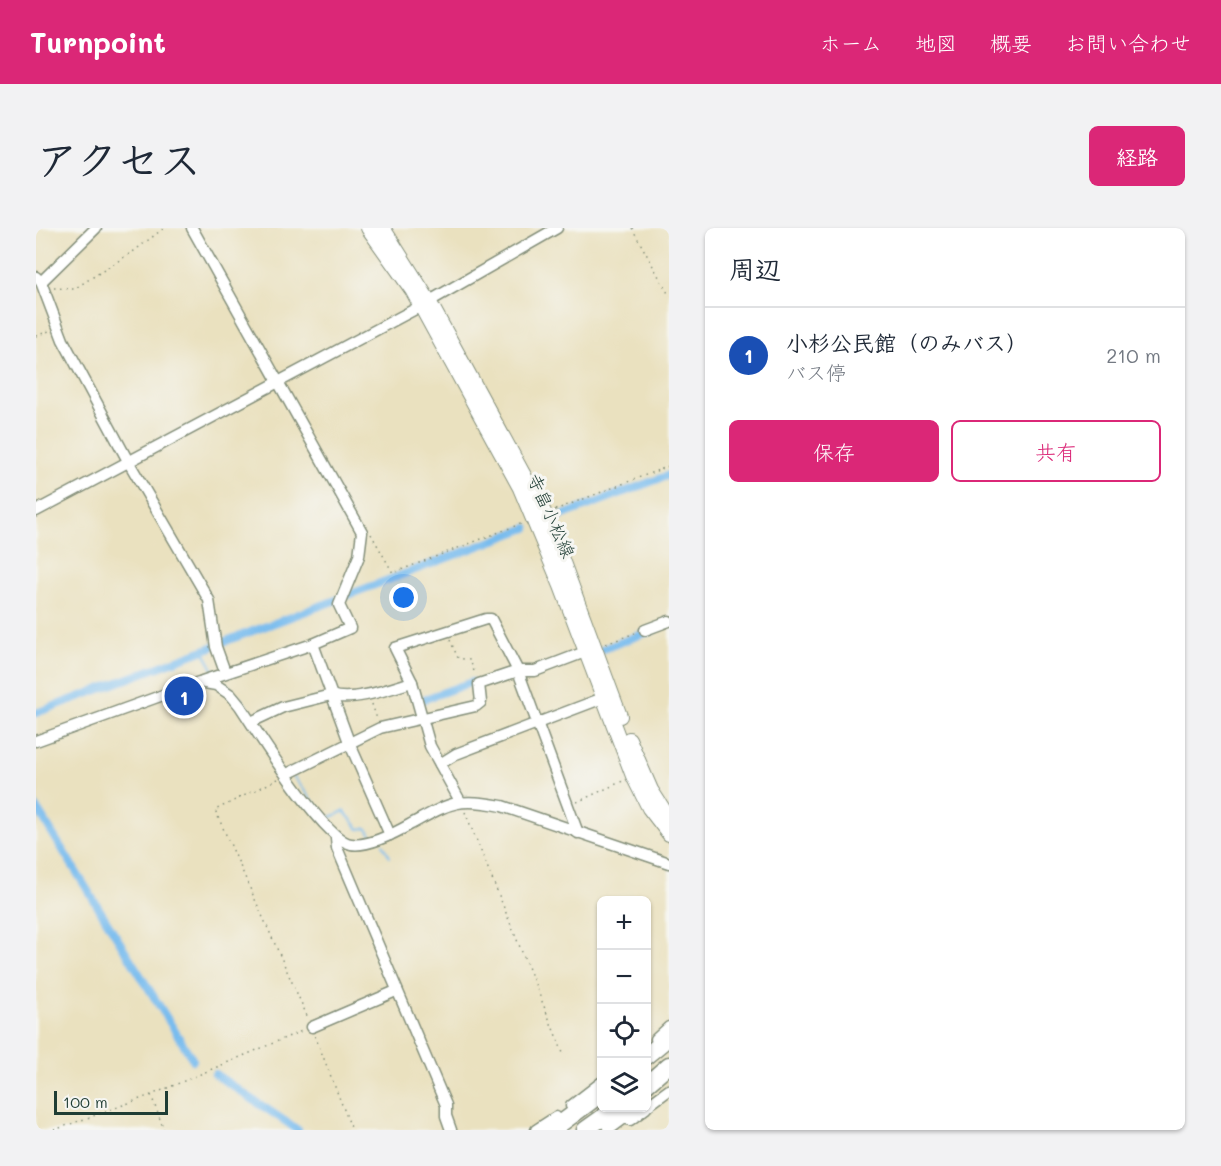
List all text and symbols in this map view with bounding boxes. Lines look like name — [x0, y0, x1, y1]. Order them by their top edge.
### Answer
text: Turnpoint — [30, 24, 166, 60]
text: ホーム — [820, 29, 882, 56]
text: 地図 — [915, 29, 957, 56]
text: 概要 — [990, 29, 1032, 56]
text: お問い合わせ — [1065, 29, 1191, 56]
button: 経路 — [1089, 126, 1185, 186]
text: アクセス — [36, 131, 201, 186]
text: 周辺 — [729, 252, 781, 286]
text: 小杉公民館（のみバス） — [786, 328, 1028, 357]
text: 1 — [744, 342, 753, 368]
text: 210 m — [1106, 342, 1161, 368]
text: バス停 — [786, 359, 846, 385]
button: 保存 — [729, 420, 939, 482]
button: 共有 — [951, 420, 1161, 482]
street label: 寺畠小松線 — [523, 470, 581, 562]
your location — [389, 583, 418, 612]
pin: 1 — [164, 674, 204, 718]
map controls — [597, 896, 651, 1112]
button: + — [597, 896, 651, 950]
button: − — [597, 950, 651, 1004]
button: locate — [597, 1004, 651, 1058]
button: layers — [597, 1058, 651, 1112]
scale bar — [54, 1088, 168, 1116]
text: 100 m — [63, 1091, 108, 1112]

